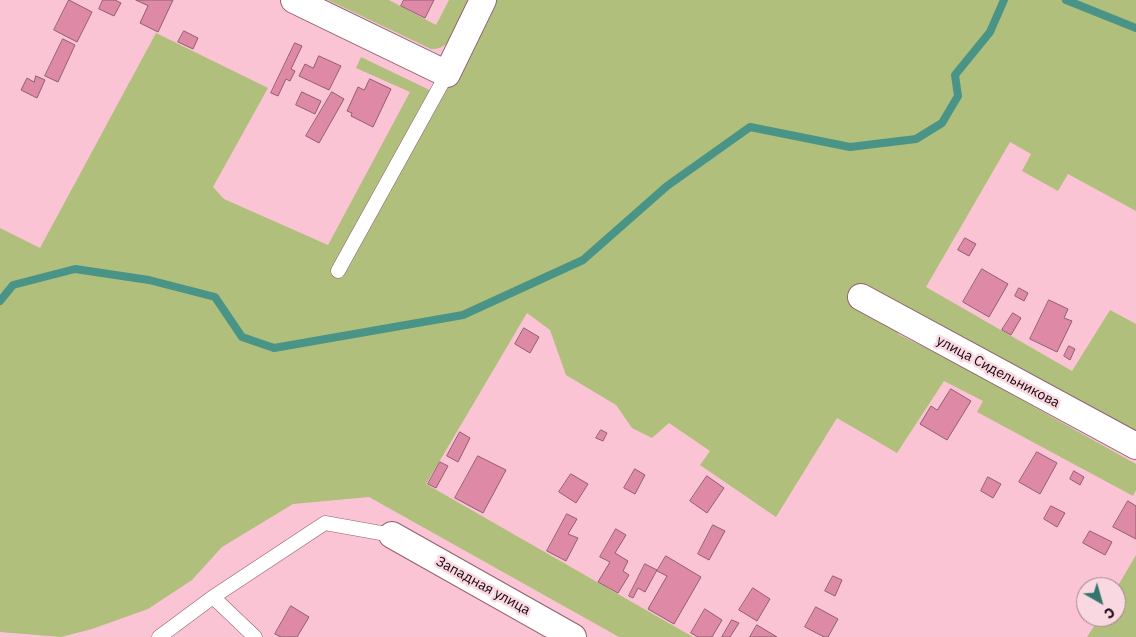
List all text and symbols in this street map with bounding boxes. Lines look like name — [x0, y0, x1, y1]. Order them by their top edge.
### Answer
street label: улица Сидельникова — [933, 332, 1063, 412]
street label: Западная улица — [433, 553, 533, 619]
north arrow — [1076, 577, 1126, 627]
text: С — [1100, 603, 1119, 623]

